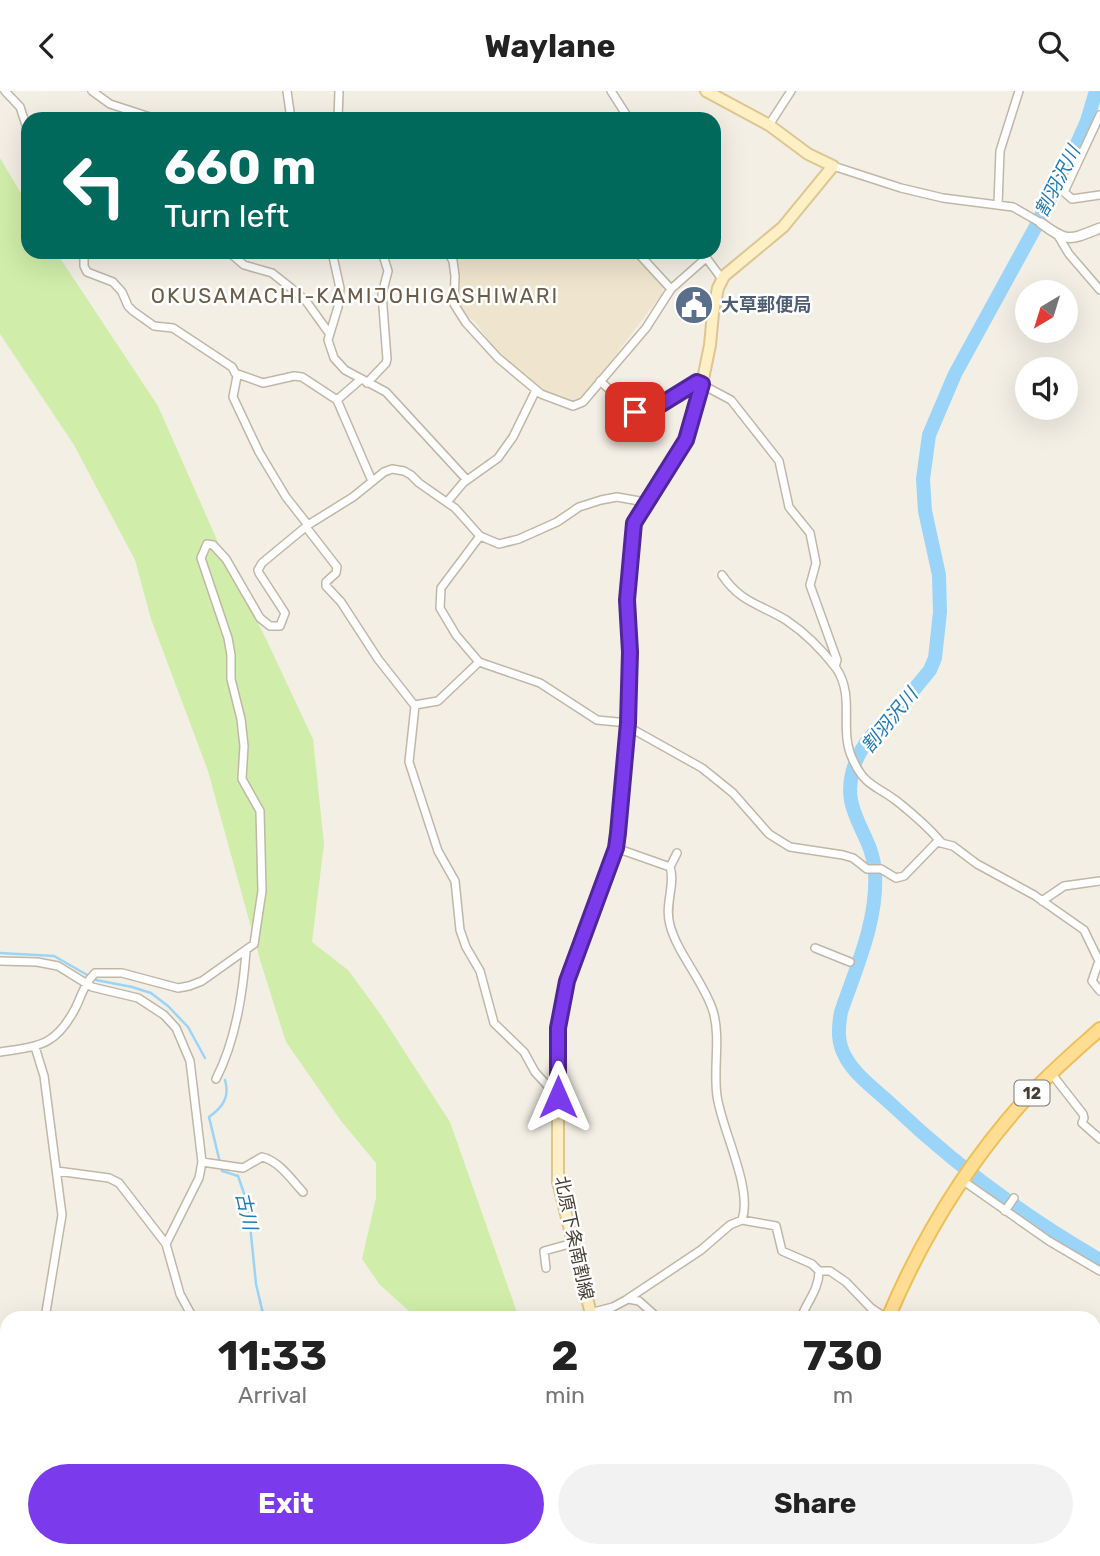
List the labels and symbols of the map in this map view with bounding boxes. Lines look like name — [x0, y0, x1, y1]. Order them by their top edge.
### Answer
water label: 割羽沢川 — [1030, 140, 1086, 220]
north arrow — [1015, 280, 1078, 343]
district label: OKUSAMACHI-KAMIJOHIGASHIWARI — [151, 283, 559, 308]
public building icon: 大草郵便局 — [673, 284, 715, 326]
place label: 大草郵便局 — [721, 294, 811, 316]
pin — [605, 382, 665, 442]
water label: 割羽沢川 — [857, 682, 923, 757]
position arrow — [521, 1060, 595, 1134]
road number: 12 — [1014, 1081, 1050, 1105]
street label: 北原下条南割線 — [550, 1174, 598, 1302]
water label: 古川 — [231, 1190, 262, 1234]

